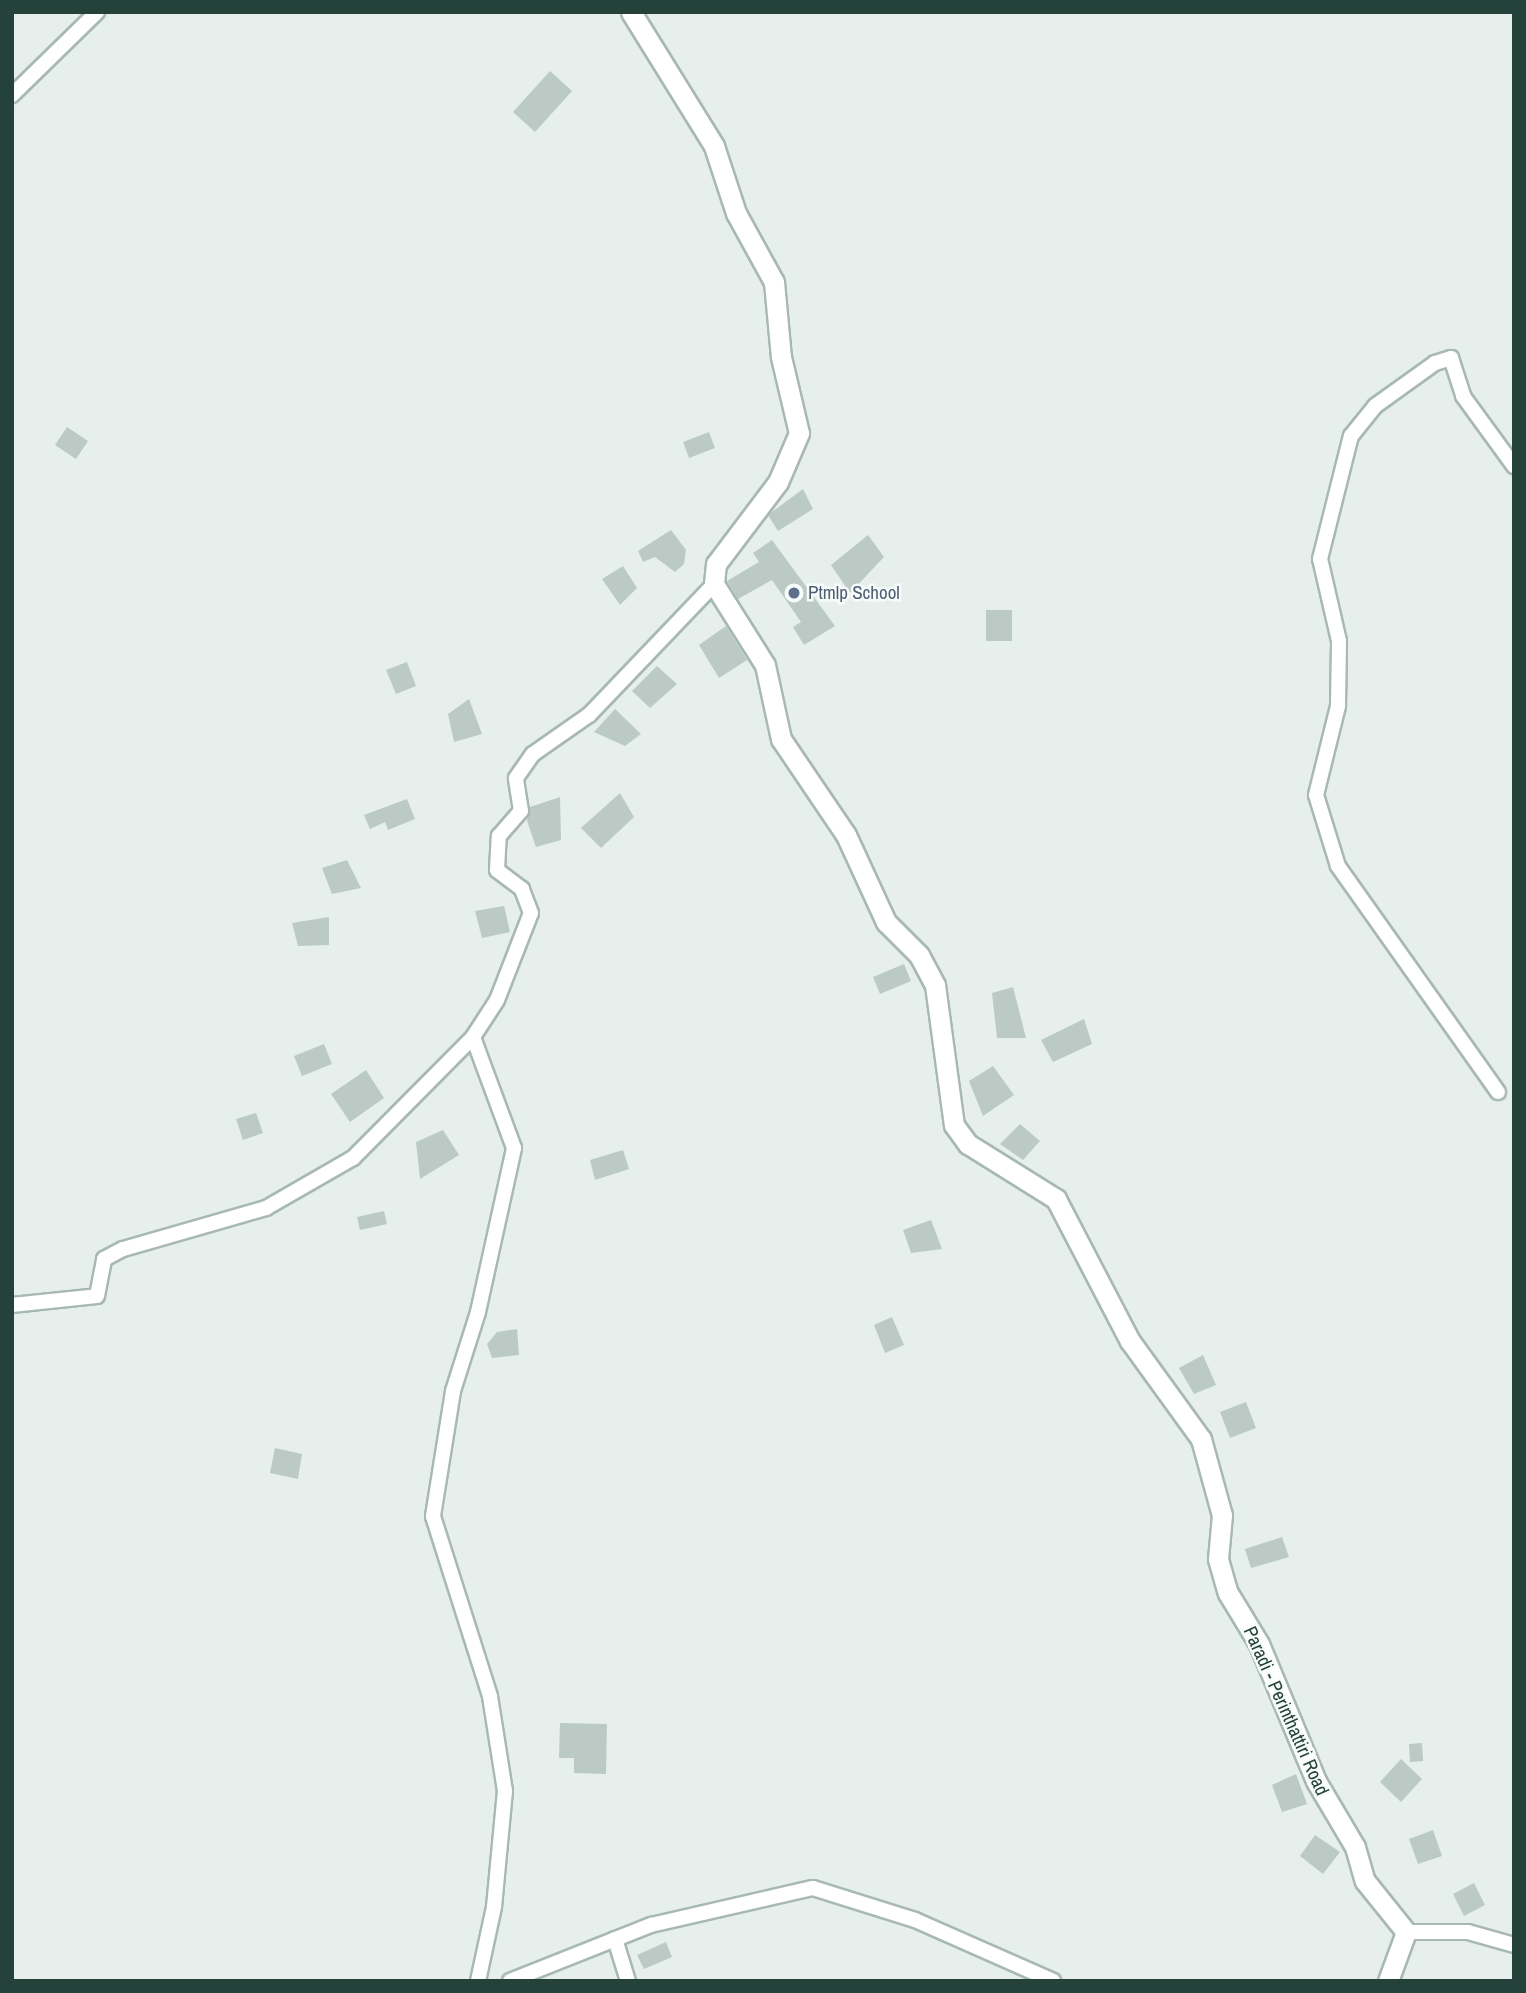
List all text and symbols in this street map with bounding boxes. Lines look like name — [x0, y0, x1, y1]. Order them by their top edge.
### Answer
place label: Ptmlp School — [808, 582, 900, 604]
marker: Ptmlp School — [786, 585, 802, 601]
street label: Paradi - Perinthattiri Road — [1238, 1623, 1334, 1799]

